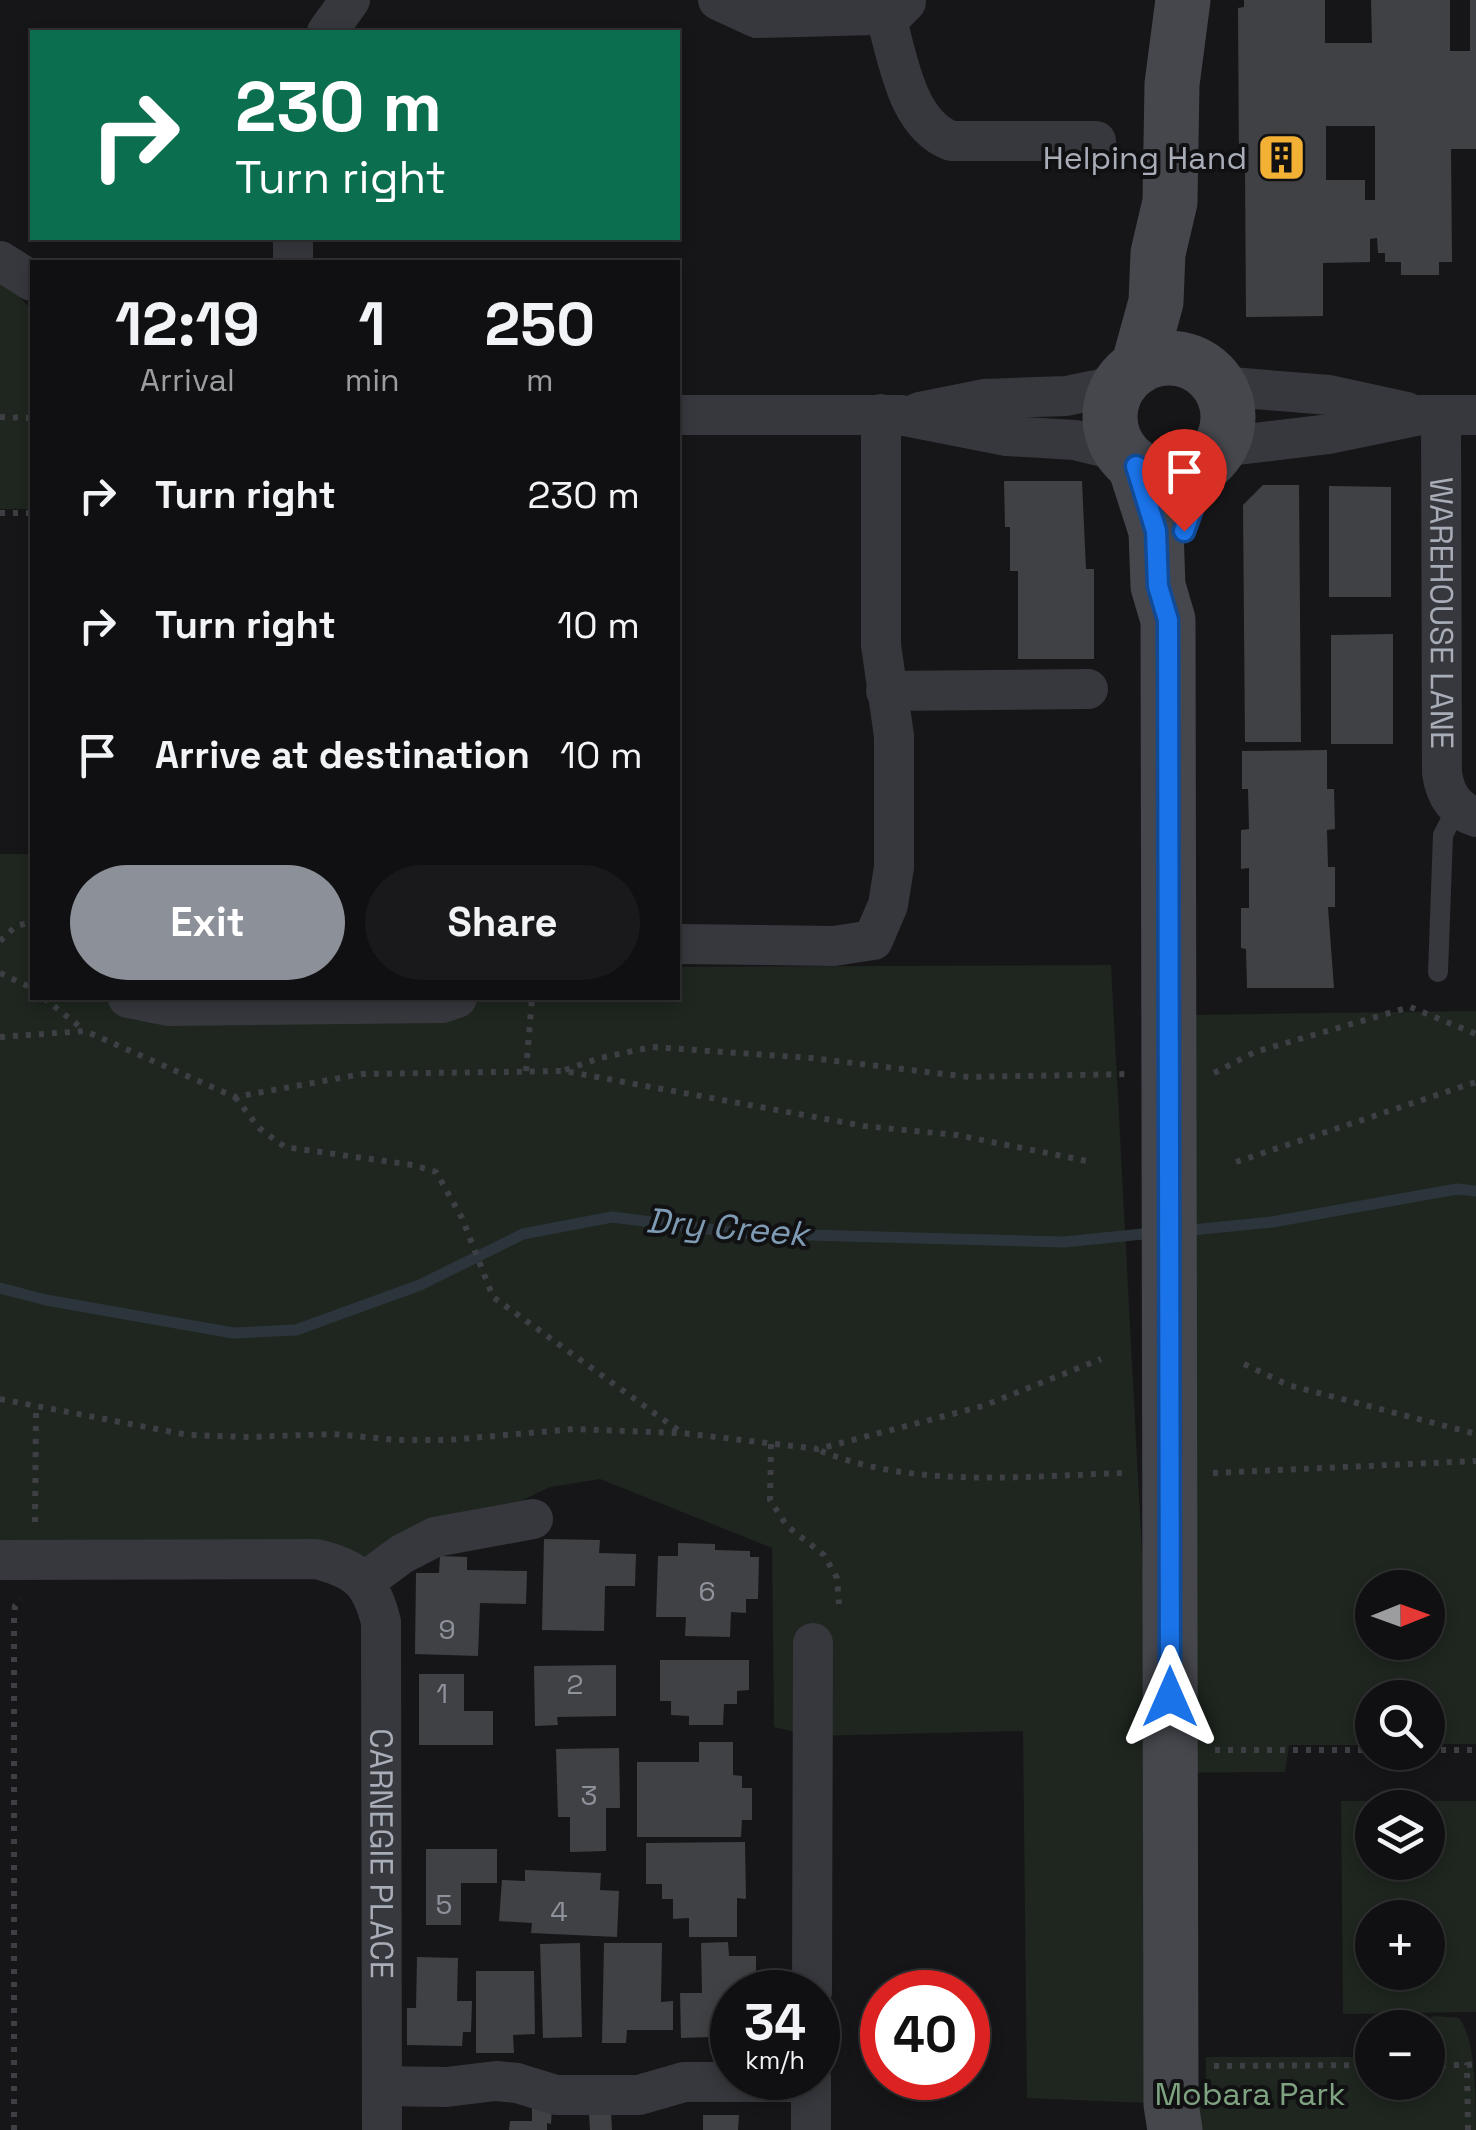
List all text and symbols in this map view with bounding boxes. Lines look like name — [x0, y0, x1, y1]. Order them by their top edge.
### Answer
text: 230 m — [235, 62, 442, 151]
icon: right — [70, 70, 200, 200]
building icon: Helping Hand — [1256, 132, 1308, 184]
place label: Helping Hand — [1043, 138, 1247, 178]
text: Turn right — [235, 149, 446, 206]
text: 12:19 — [115, 286, 260, 363]
text: 1 — [359, 286, 386, 363]
text: 250 — [485, 286, 595, 363]
text: Arrival — [140, 360, 235, 400]
text: min — [345, 360, 400, 400]
text: m — [526, 360, 554, 400]
pin — [1142, 429, 1227, 532]
icon: arrive — [1157, 444, 1212, 499]
icon: right — [70, 468, 125, 523]
text: Turn right — [155, 471, 336, 519]
text: 230 m — [527, 471, 640, 519]
street label: WAREHOUSE LANE — [1421, 477, 1462, 749]
icon: right — [70, 598, 125, 653]
text: Turn right — [155, 601, 336, 649]
text: 10 m — [557, 601, 640, 649]
icon: arrive — [70, 728, 125, 783]
text: Arrive at destination — [155, 731, 530, 779]
text: 10 m — [560, 731, 643, 779]
button: Exit — [70, 865, 345, 980]
button: Share — [365, 865, 640, 980]
water label: Dry Creek — [644, 1198, 814, 1256]
north arrow — [1355, 1570, 1445, 1660]
map controls — [1355, 1570, 1445, 2100]
house number: 6 — [698, 1573, 716, 1609]
house number: 9 — [438, 1611, 456, 1647]
position arrow — [1118, 1645, 1222, 1749]
house number: 2 — [567, 1666, 583, 1702]
house number: 1 — [436, 1675, 448, 1711]
button: search — [1355, 1680, 1445, 1770]
street label: CARNEGIE PLACE — [361, 1728, 402, 1979]
house number: 3 — [581, 1777, 597, 1813]
button: layers — [1355, 1790, 1445, 1880]
house number: 5 — [436, 1886, 452, 1922]
house number: 4 — [550, 1893, 568, 1929]
button: + — [1355, 1900, 1445, 1990]
speed limit sign: 40 — [860, 1970, 990, 2100]
text: 34 — [744, 1991, 806, 2055]
button: − — [1355, 2010, 1445, 2100]
text: km/h — [745, 2044, 805, 2076]
park label: Mobara Park — [1154, 2074, 1346, 2114]

